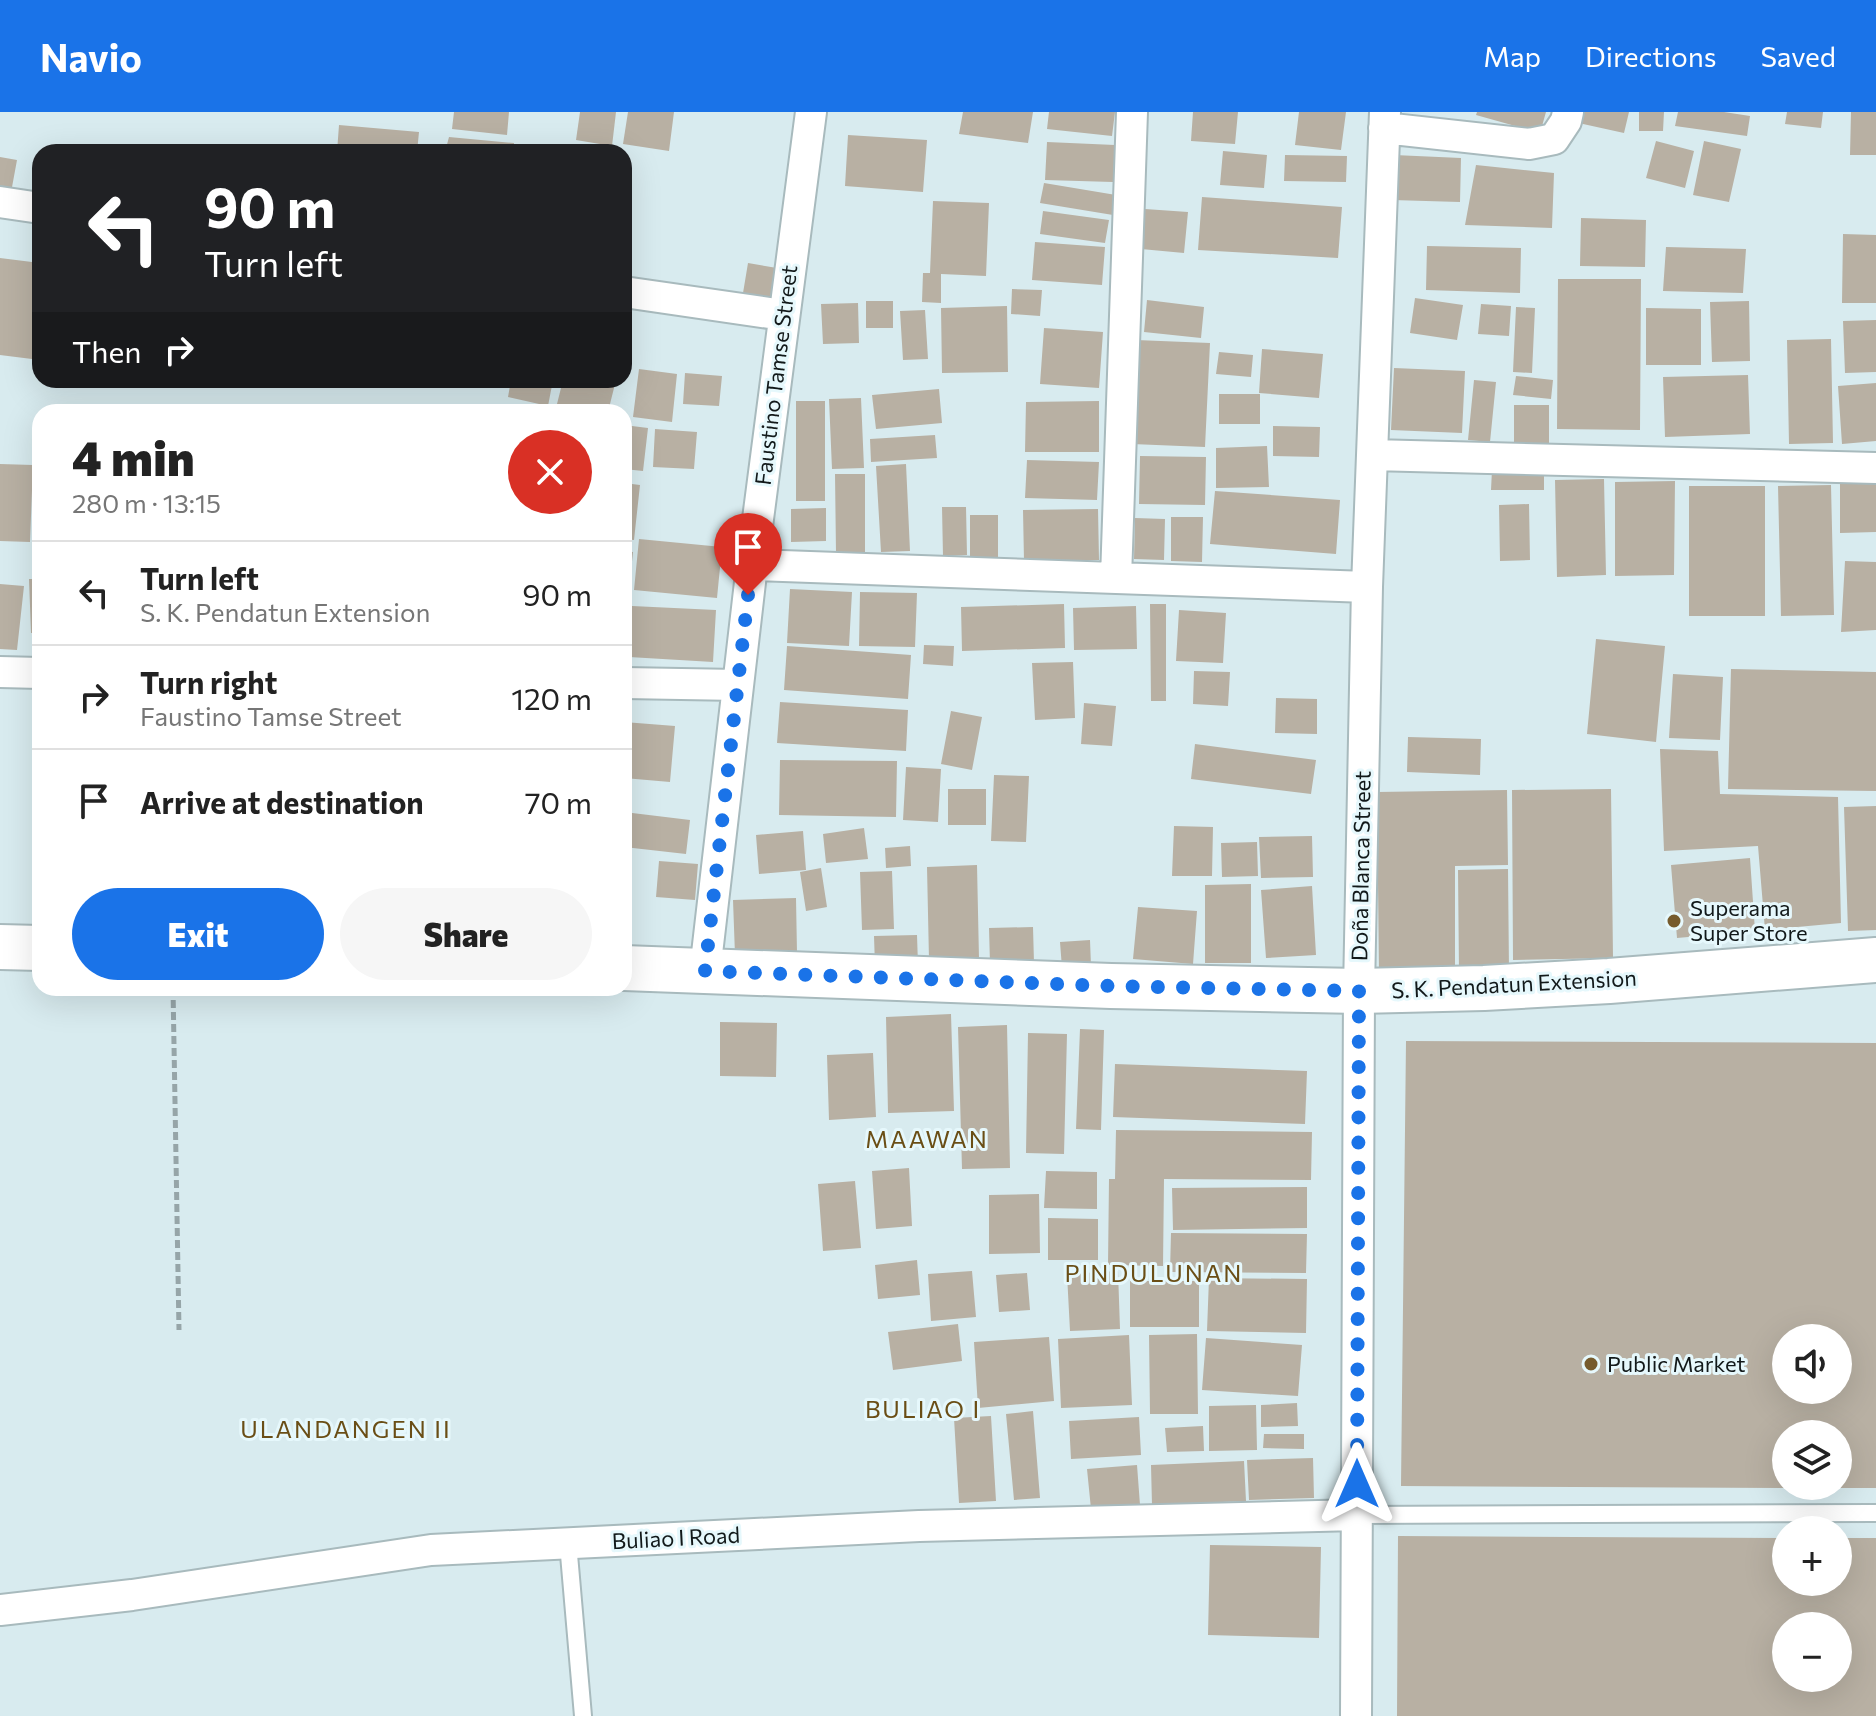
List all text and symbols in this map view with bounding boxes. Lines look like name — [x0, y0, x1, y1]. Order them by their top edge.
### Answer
text: Navio — [40, 33, 142, 80]
text: Map — [1483, 39, 1541, 73]
text: Directions — [1585, 39, 1716, 73]
text: Saved — [1760, 39, 1836, 73]
text: 90 m — [204, 171, 335, 240]
icon: left — [72, 176, 176, 280]
text: Turn left — [204, 240, 343, 284]
street label: Faustino Tamse Street — [749, 263, 802, 487]
icon: right — [157, 328, 201, 372]
text: Then — [72, 332, 141, 369]
text: 4 min — [72, 427, 195, 486]
button: close — [508, 430, 592, 514]
text: 280 m · 13:15 — [72, 487, 221, 518]
pin — [714, 513, 782, 595]
icon: arrive — [726, 525, 770, 569]
text: Turn left — [140, 559, 259, 596]
icon: left — [72, 571, 116, 615]
text: 90 m — [522, 575, 592, 612]
text: S. K. Pendatun Extension — [140, 596, 430, 627]
text: Turn right — [140, 663, 277, 700]
icon: right — [72, 675, 116, 719]
text: 120 m — [511, 679, 592, 716]
text: Faustino Tamse Street — [140, 700, 402, 731]
street label: Doña Blanca Street — [1345, 771, 1376, 961]
icon: arrive — [72, 779, 116, 823]
text: Arrive at destination — [140, 783, 424, 820]
text: 70 m — [525, 783, 592, 820]
button: Exit — [72, 888, 324, 980]
button: Share — [340, 888, 592, 980]
place label: Superama Super Store — [1690, 894, 1808, 946]
marker: Superama Super Store — [1665, 912, 1683, 930]
street label: S. K. Pendatun Extension — [1391, 964, 1637, 1003]
district label: MAAWAN — [865, 1124, 989, 1153]
district label: PINDULUNAN — [1065, 1258, 1243, 1287]
map controls — [1772, 1324, 1852, 1692]
button: sound — [1772, 1324, 1852, 1404]
place label: Public Market — [1607, 1350, 1745, 1377]
marker: Public Market — [1582, 1355, 1600, 1373]
district label: BULIAO I — [865, 1394, 981, 1423]
district label: ULANDANGEN II — [240, 1414, 452, 1443]
button: layers — [1772, 1420, 1852, 1500]
position arrow — [1315, 1442, 1399, 1526]
button: + — [1772, 1516, 1852, 1596]
street label: Buliao I Road — [611, 1521, 741, 1554]
button: − — [1772, 1612, 1852, 1692]

